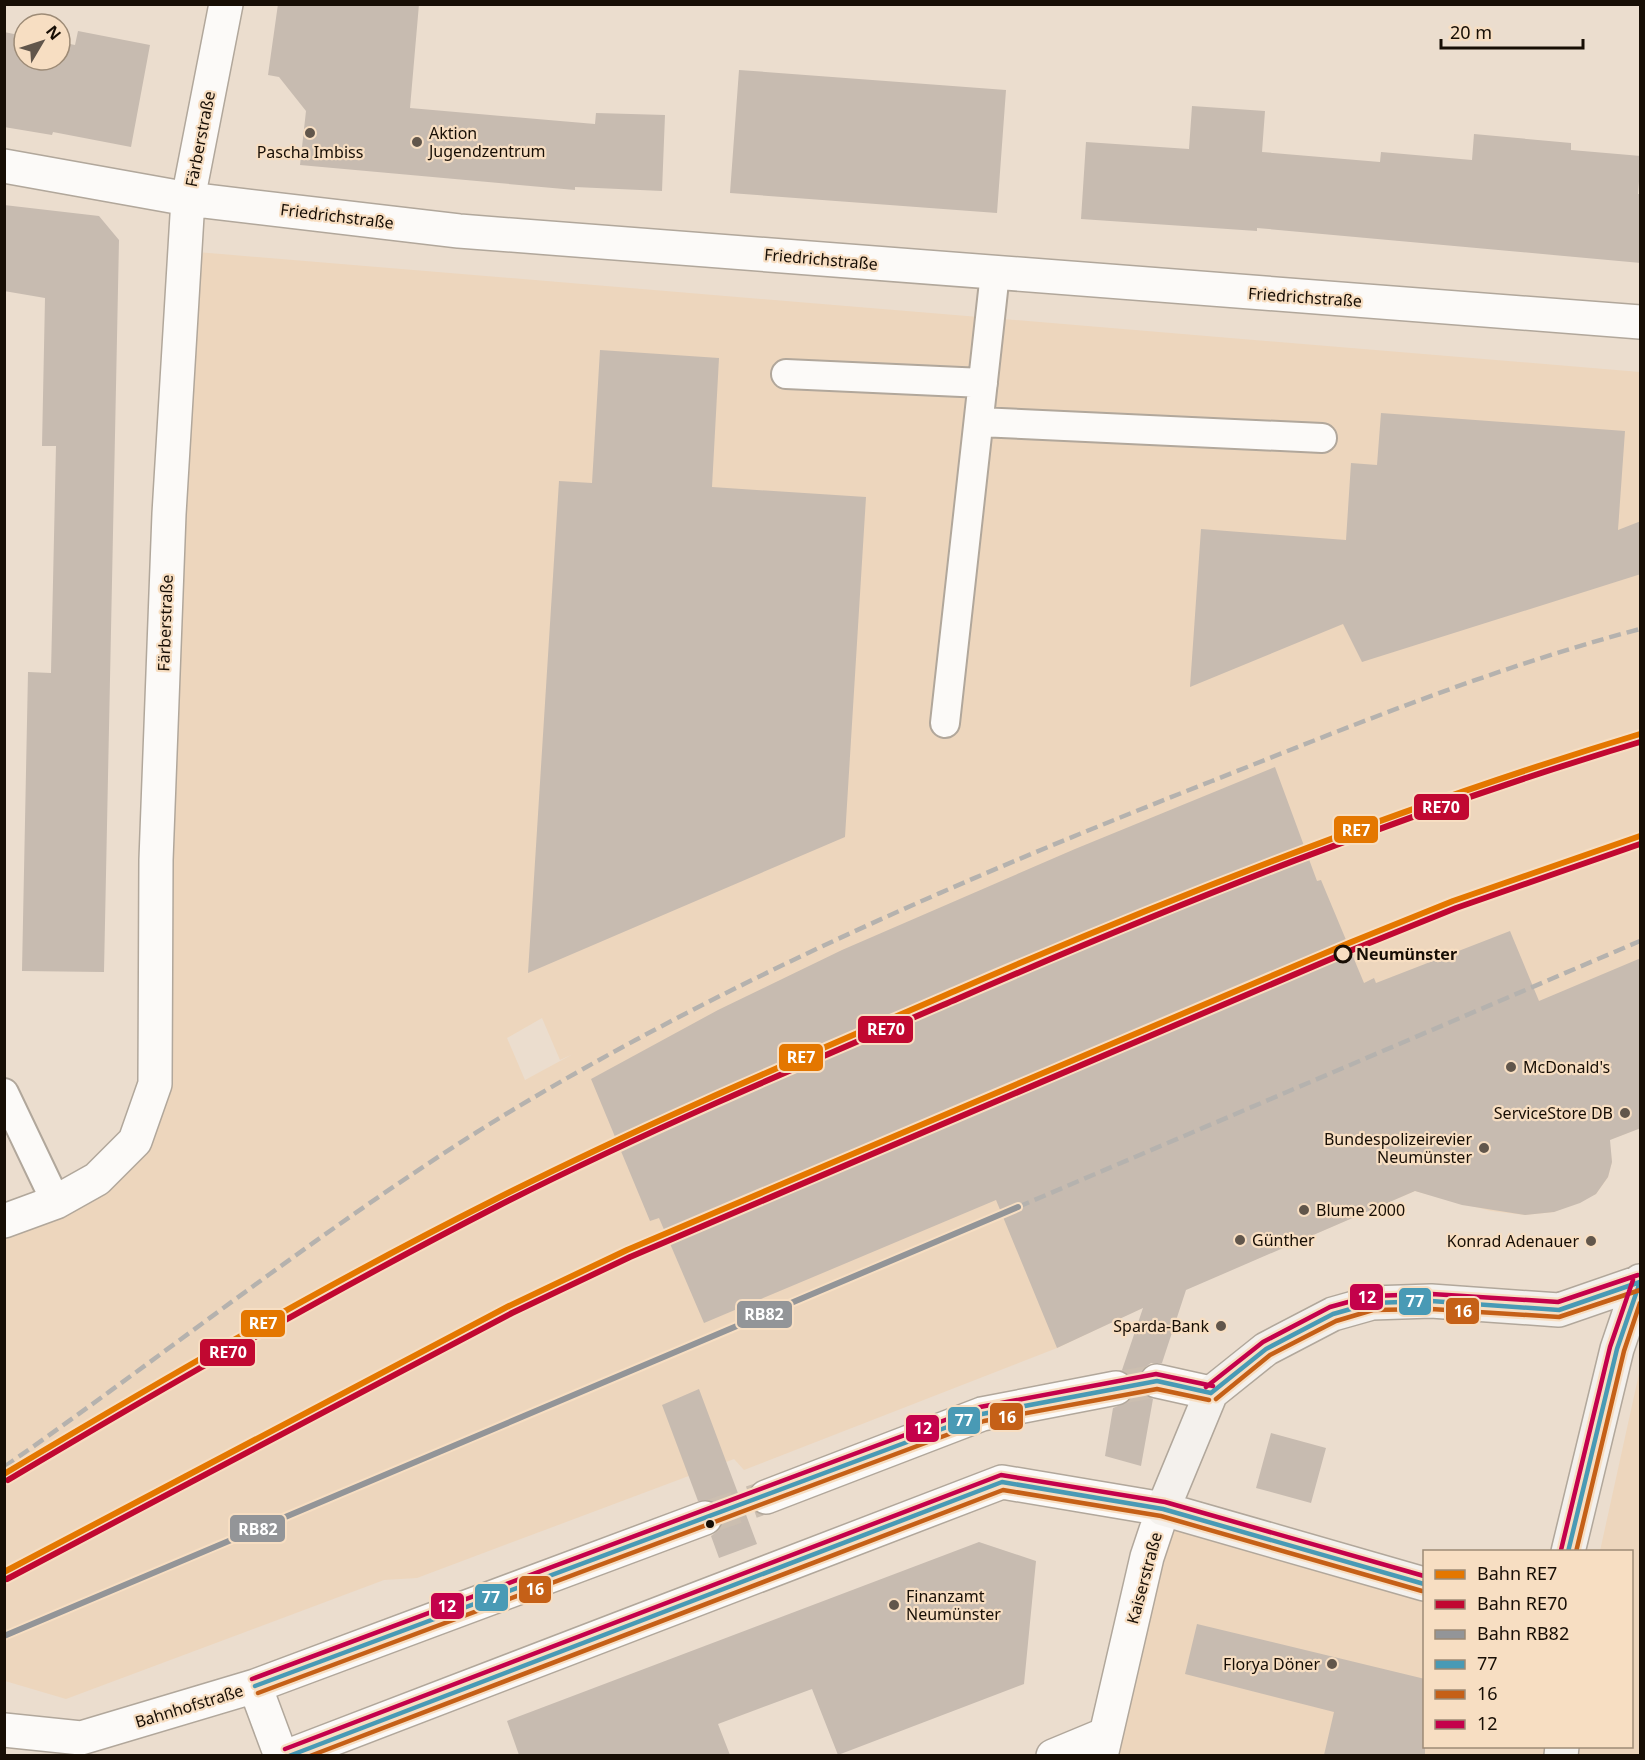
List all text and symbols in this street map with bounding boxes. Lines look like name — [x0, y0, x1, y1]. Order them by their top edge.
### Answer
north arrow — [12, 12, 72, 72]
scale bar — [1441, 12, 1584, 50]
text: 20 m — [1450, 20, 1492, 44]
text: N — [41, 21, 66, 45]
street label: Färberstraße — [180, 89, 220, 189]
place label: Aktion Jugendzentrum — [427, 122, 546, 162]
marker: Pascha Imbiss — [303, 126, 317, 140]
marker: Aktion Jugendzentrum — [410, 135, 424, 149]
place label: Pascha Imbiss — [257, 141, 363, 163]
street label: Friedrichstraße — [279, 198, 395, 234]
street label: Friedrichstraße — [763, 243, 879, 275]
street label: Friedrichstraße — [1247, 282, 1363, 312]
street label: Färberstraße — [152, 574, 178, 672]
line badge: RE70 — [1413, 793, 1470, 821]
text: RE70 — [1422, 796, 1460, 818]
line badge: RE7 — [1333, 815, 1379, 844]
text: RE7 — [1342, 819, 1370, 841]
place label: Neumünster — [1356, 943, 1457, 965]
marker: Neumünster — [1334, 945, 1352, 963]
line badge: RE70 — [857, 1015, 914, 1044]
text: RE70 — [867, 1018, 905, 1040]
line badge: RE7 — [778, 1043, 824, 1072]
text: RE7 — [787, 1046, 815, 1068]
place label: McDonald's — [1523, 1056, 1610, 1078]
marker: McDonald's — [1504, 1060, 1518, 1074]
place label: ServiceStore DB — [1494, 1102, 1613, 1124]
marker: ServiceStore DB — [1618, 1106, 1632, 1120]
place label: Bundespolizeirevier Neumünster — [1324, 1128, 1472, 1168]
marker: Bundespolizeirevier Neumünster — [1477, 1141, 1491, 1155]
place label: Blume 2000 — [1316, 1199, 1405, 1221]
marker: Blume 2000 — [1297, 1203, 1311, 1217]
place label: Günther — [1252, 1229, 1315, 1251]
place label: Konrad Adenauer — [1447, 1230, 1579, 1252]
marker: Günther — [1233, 1233, 1247, 1247]
marker: Konrad Adenauer — [1584, 1234, 1598, 1248]
line badge: 12 — [1349, 1283, 1384, 1311]
text: 12 — [1358, 1286, 1376, 1308]
line badge: 77 — [1398, 1287, 1432, 1316]
text: 77 — [1406, 1290, 1424, 1312]
line badge: 16 — [1445, 1297, 1480, 1325]
line badge: RB82 — [736, 1300, 793, 1329]
text: 16 — [1454, 1300, 1472, 1322]
text: RB82 — [744, 1303, 784, 1325]
line badge: RE7 — [240, 1309, 286, 1338]
text: RE7 — [249, 1312, 277, 1334]
place label: Sparda-Bank — [1113, 1315, 1209, 1337]
marker: Sparda-Bank — [1214, 1319, 1228, 1333]
line badge: RE70 — [199, 1338, 256, 1367]
text: RE70 — [209, 1341, 247, 1363]
line badge: 16 — [989, 1402, 1024, 1431]
line badge: 77 — [947, 1406, 981, 1435]
text: 16 — [998, 1406, 1016, 1428]
text: 77 — [955, 1409, 973, 1431]
line badge: 12 — [905, 1414, 940, 1443]
text: 12 — [914, 1417, 932, 1439]
line badge: RB82 — [229, 1514, 286, 1543]
text: RB82 — [238, 1518, 278, 1540]
unlabelled marker — [704, 1518, 716, 1530]
street label: Kaiserstraße — [1121, 1530, 1167, 1626]
legend — [1423, 1550, 1633, 1748]
text: Bahn RE7 — [1477, 1561, 1557, 1585]
line badge: 16 — [518, 1575, 552, 1604]
text: 16 — [526, 1578, 544, 1600]
line badge: 77 — [474, 1583, 509, 1612]
place label: Finanzamt Neumünster — [906, 1585, 1001, 1625]
text: 77 — [482, 1586, 500, 1608]
text: Bahn RE70 — [1477, 1591, 1568, 1615]
line badge: 12 — [430, 1592, 465, 1620]
text: 12 — [438, 1595, 456, 1617]
marker: Finanzamt Neumünster — [887, 1598, 901, 1612]
text: Bahn RB82 — [1477, 1621, 1569, 1645]
text: 77 — [1477, 1651, 1498, 1675]
place label: Florya Döner — [1223, 1653, 1320, 1675]
marker: Florya Döner — [1325, 1657, 1339, 1671]
street label: Bahnhofstraße — [132, 1679, 246, 1733]
text: 16 — [1477, 1681, 1498, 1705]
text: 12 — [1477, 1711, 1498, 1735]

